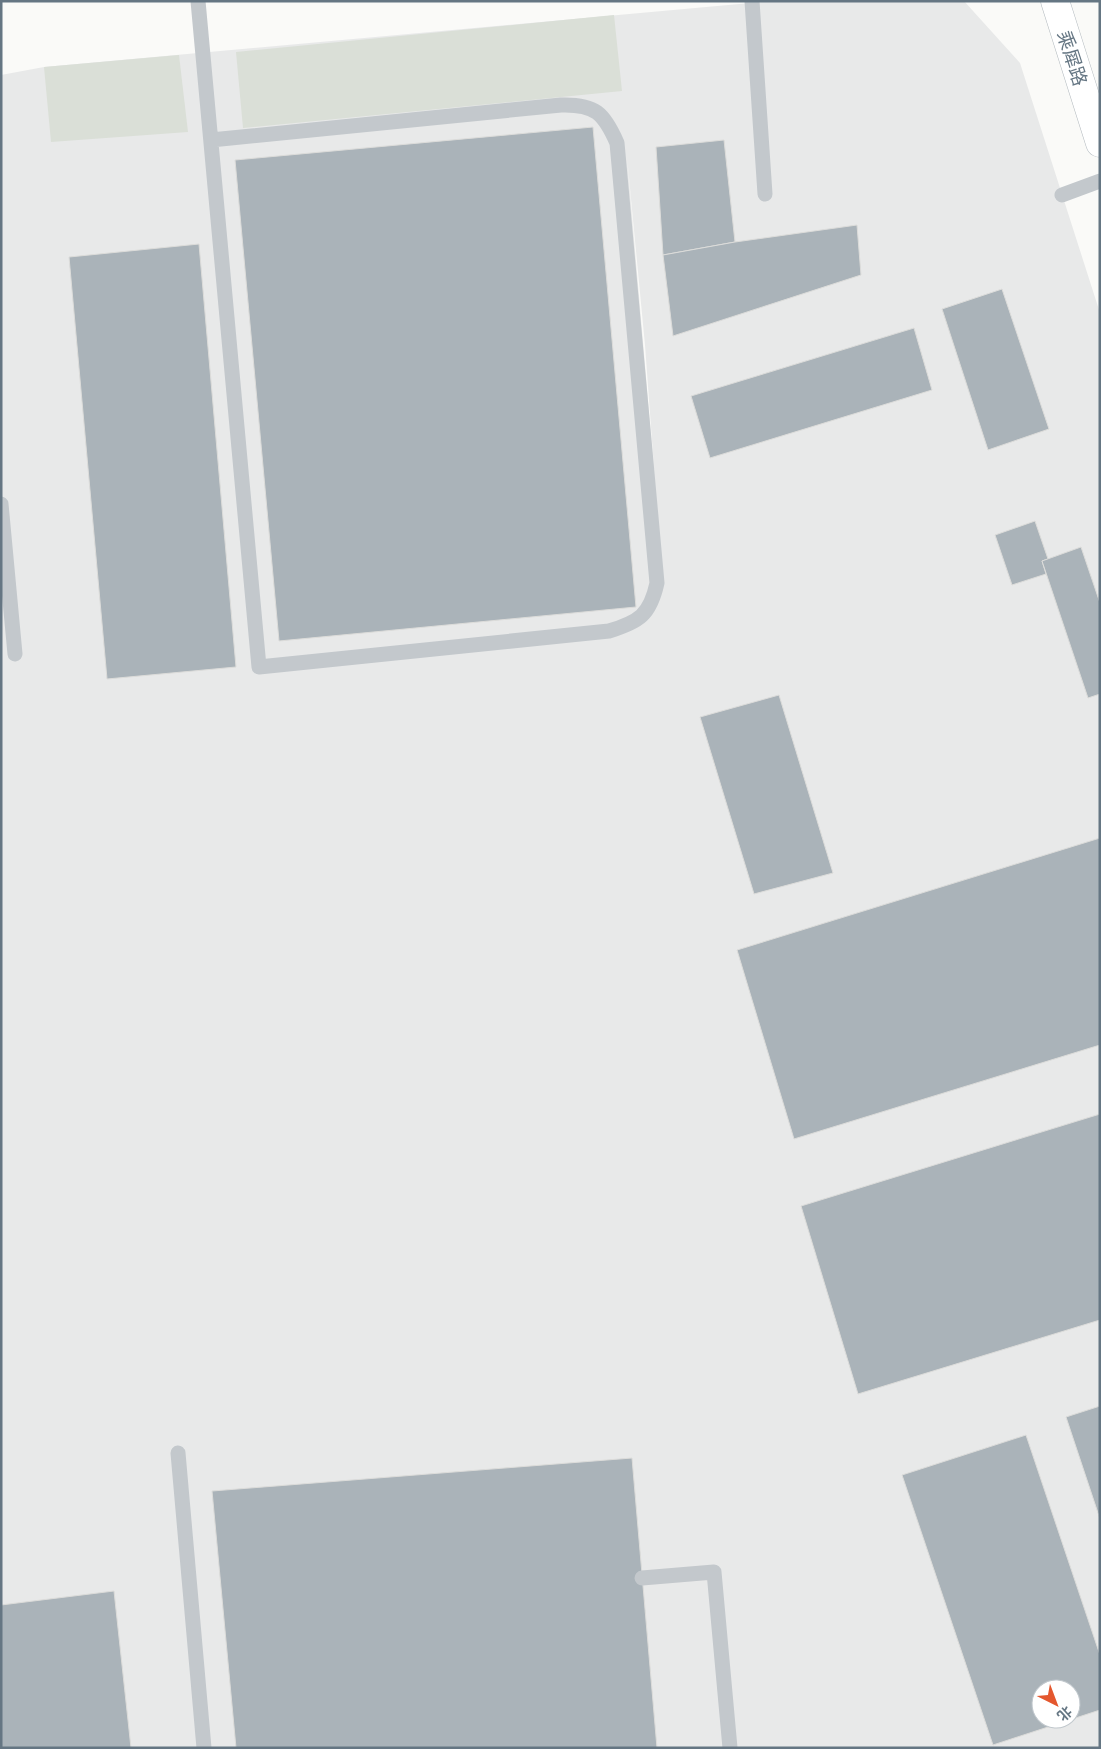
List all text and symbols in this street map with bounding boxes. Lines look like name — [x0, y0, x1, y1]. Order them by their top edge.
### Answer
street label: 乘犀路 — [1053, 27, 1093, 89]
north arrow — [1031, 1679, 1081, 1729]
text: 北 — [1054, 1703, 1076, 1725]

